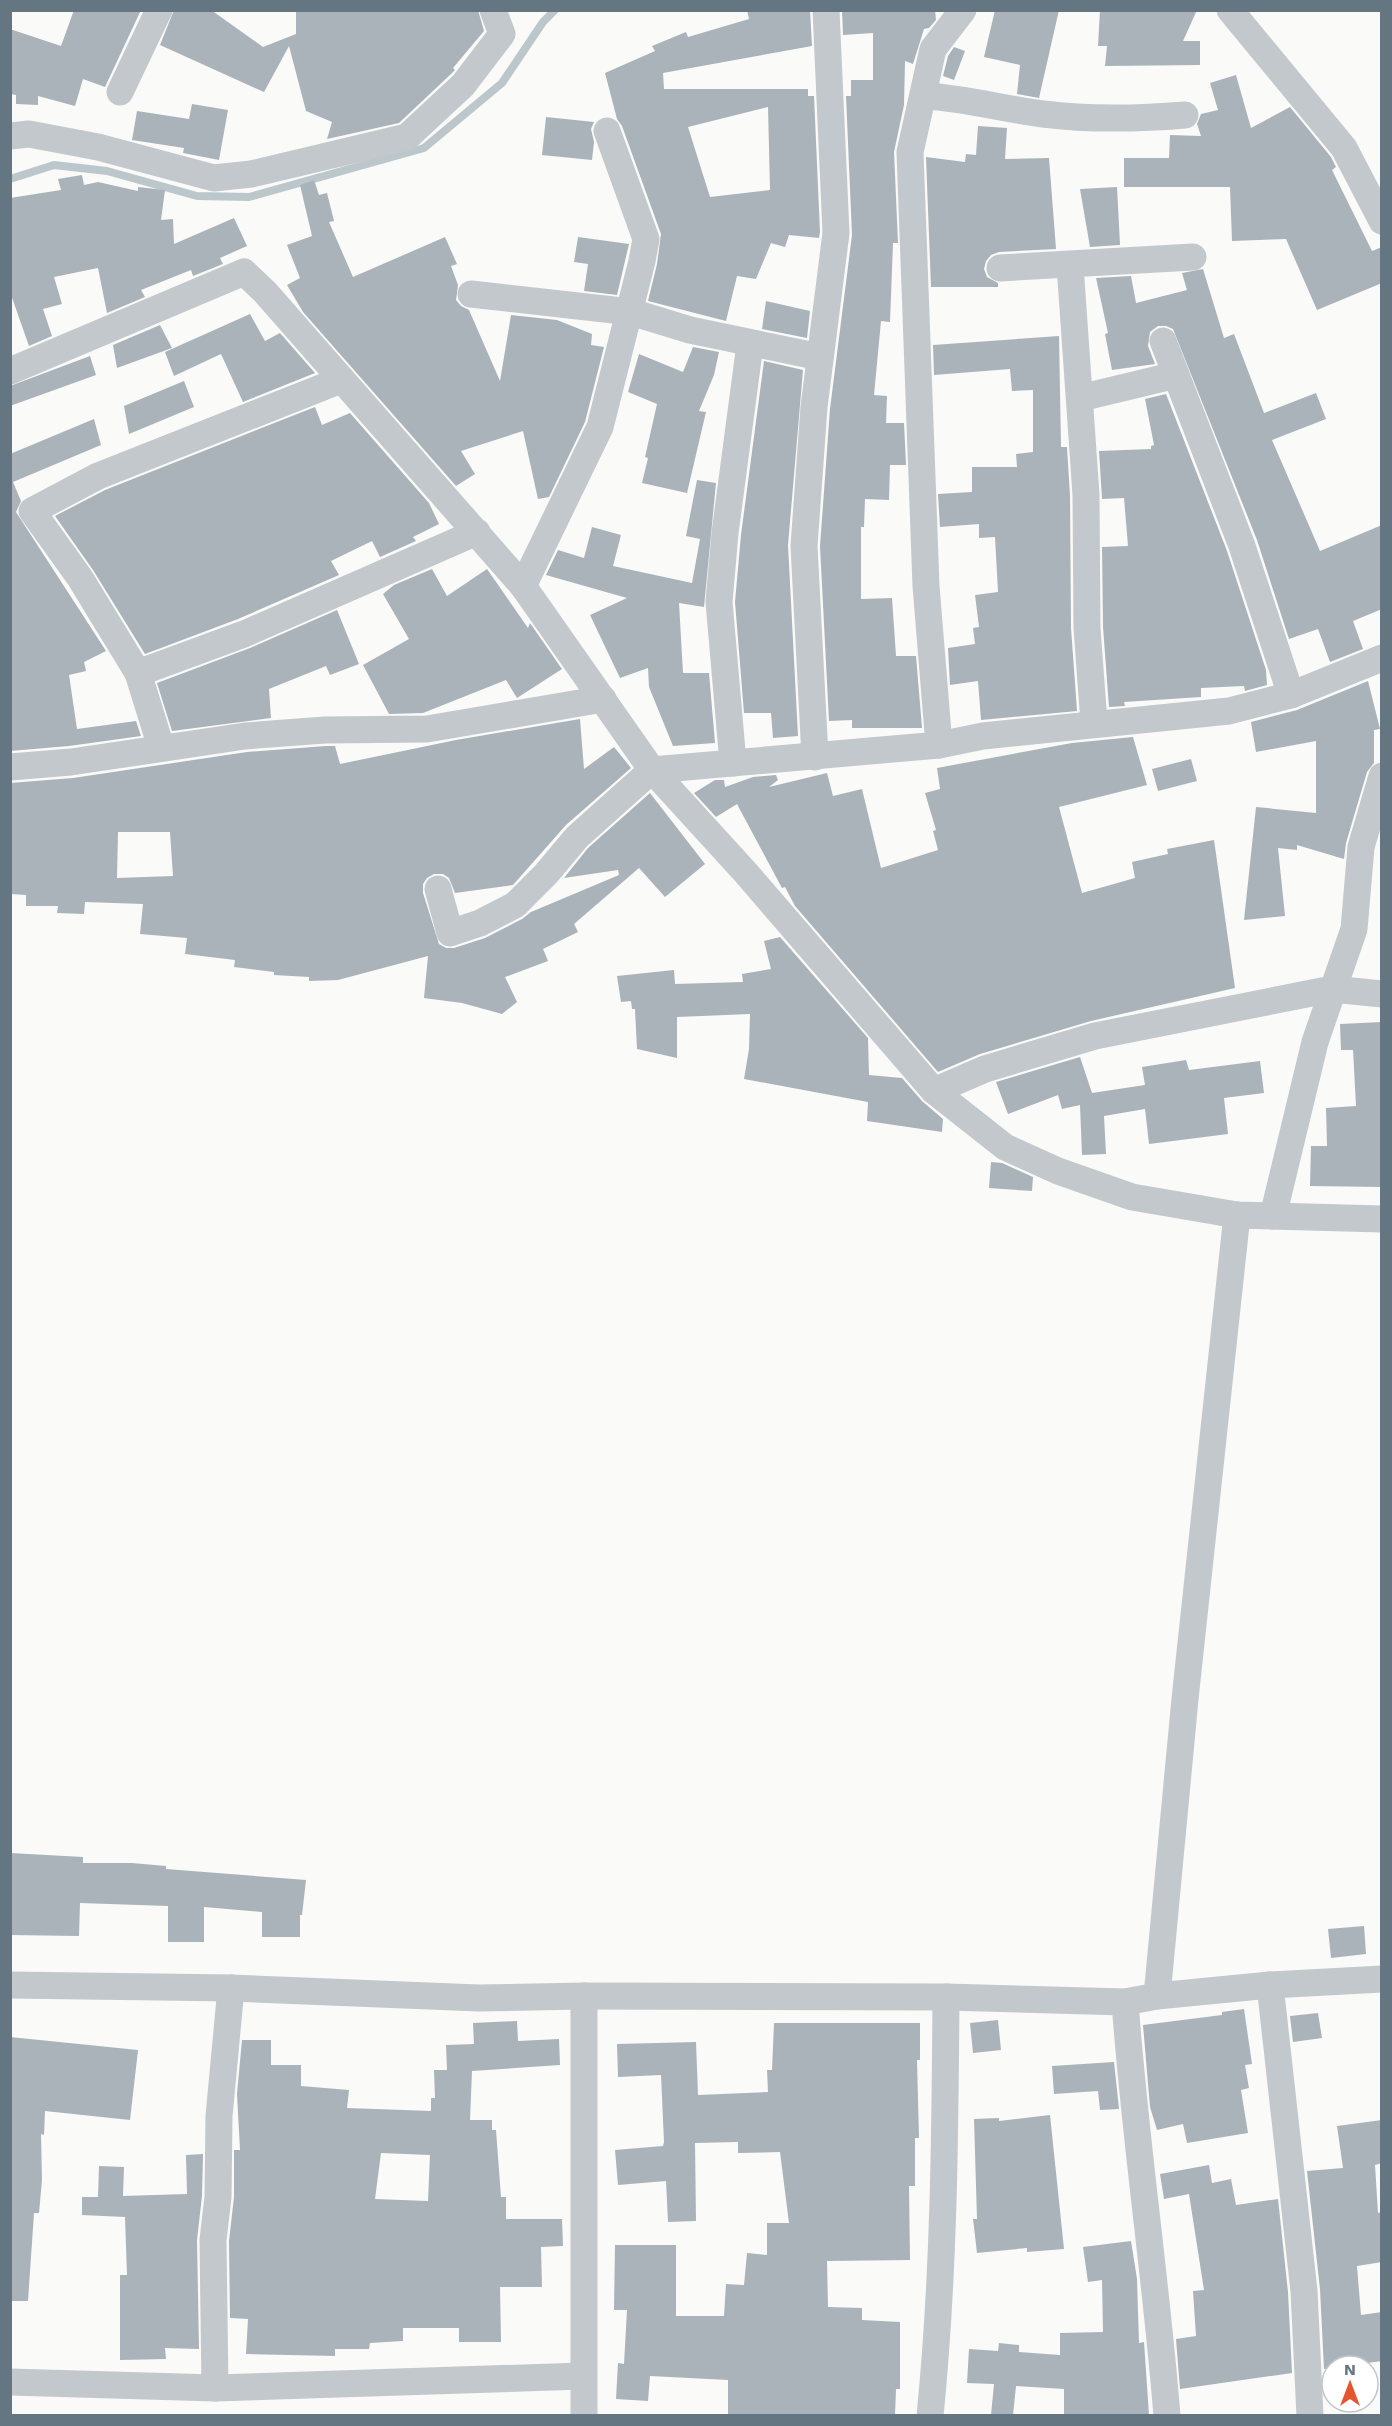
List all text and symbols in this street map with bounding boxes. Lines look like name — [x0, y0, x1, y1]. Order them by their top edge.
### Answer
north arrow — [1320, 2354, 1380, 2414]
text: N — [1344, 2360, 1356, 2379]

